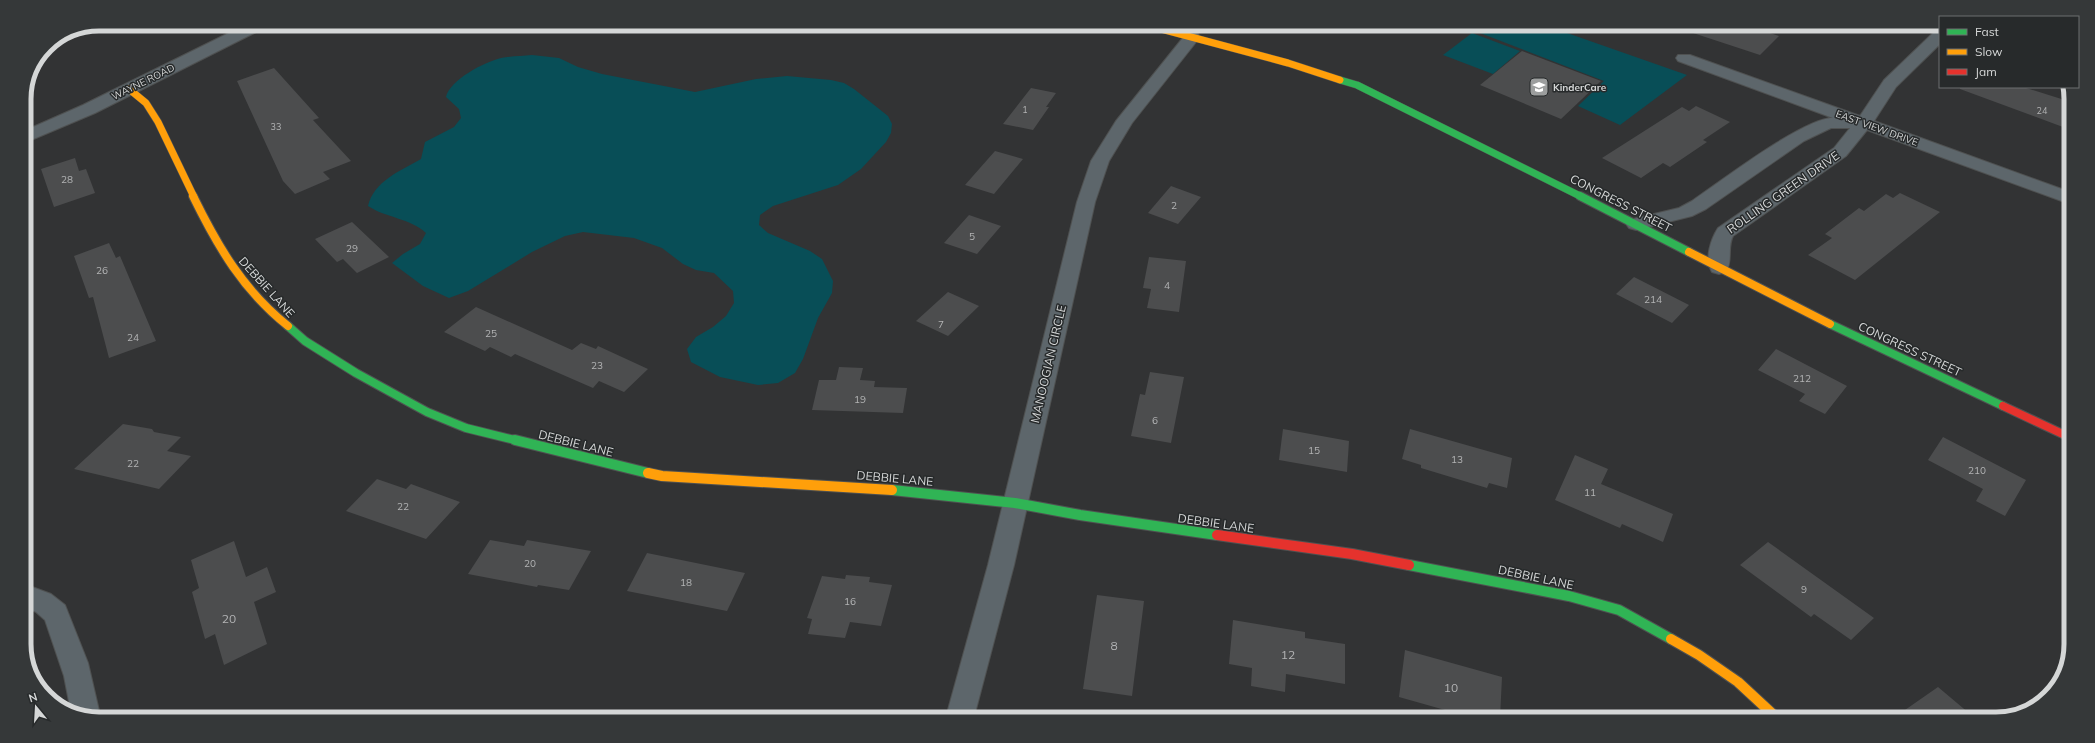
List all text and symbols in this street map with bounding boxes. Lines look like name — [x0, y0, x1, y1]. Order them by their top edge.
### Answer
legend — [1939, 16, 2079, 88]
text: Fast — [1975, 24, 1999, 39]
text: Slow — [1975, 44, 2003, 59]
street label: WAYNE ROAD — [109, 61, 177, 103]
text: Jam — [1975, 64, 1997, 79]
school or university icon: KinderCare — [1528, 76, 1550, 98]
place label: KinderCare — [1553, 81, 1607, 94]
house number: 1 — [1022, 104, 1028, 115]
house number: 24 — [2037, 105, 2048, 116]
street label: EAST VIEW DRIVE — [1834, 107, 1920, 149]
house number: 33 — [271, 121, 281, 132]
street label: ROLLING GREEN DRIVE — [1724, 148, 1842, 236]
street label: CONGRESS STREET — [1568, 171, 1675, 236]
house number: 28 — [61, 173, 73, 186]
house number: 2 — [1171, 199, 1177, 212]
house number: 5 — [969, 230, 975, 243]
house number: 29 — [346, 242, 358, 255]
street label: DEBBIE LANE — [236, 253, 298, 321]
house number: 26 — [96, 264, 108, 277]
house number: 4 — [1164, 279, 1170, 292]
house number: 214 — [1644, 293, 1662, 306]
street label: MANOOGIAN CIRCLE — [1027, 303, 1069, 425]
house number: 7 — [938, 318, 944, 331]
street label: CONGRESS STREET — [1856, 318, 1965, 380]
house number: 25 — [485, 327, 497, 340]
house number: 24 — [127, 331, 139, 344]
house number: 23 — [591, 359, 603, 372]
house number: 212 — [1793, 372, 1811, 385]
house number: 19 — [854, 393, 866, 406]
house number: 6 — [1152, 414, 1158, 427]
street label: DEBBIE LANE — [537, 426, 615, 460]
house number: 15 — [1308, 444, 1320, 457]
house number: 13 — [1451, 453, 1463, 466]
house number: 22 — [127, 457, 139, 470]
house number: 210 — [1968, 464, 1986, 477]
street label: DEBBIE LANE — [856, 467, 934, 489]
house number: 11 — [1584, 486, 1596, 499]
house number: 22 — [397, 500, 409, 513]
street label: DEBBIE LANE — [1177, 510, 1255, 536]
house number: 20 — [524, 557, 536, 570]
street label: DEBBIE LANE — [1497, 562, 1575, 592]
house number: 18 — [680, 576, 692, 589]
house number: 9 — [1801, 583, 1807, 596]
house number: 16 — [844, 595, 856, 608]
house number: 20 — [222, 611, 236, 626]
house number: 8 — [1110, 638, 1118, 653]
house number: 12 — [1281, 647, 1295, 662]
house number: 10 — [1444, 680, 1458, 695]
north arrow — [16, 687, 56, 727]
text: N — [27, 690, 39, 705]

